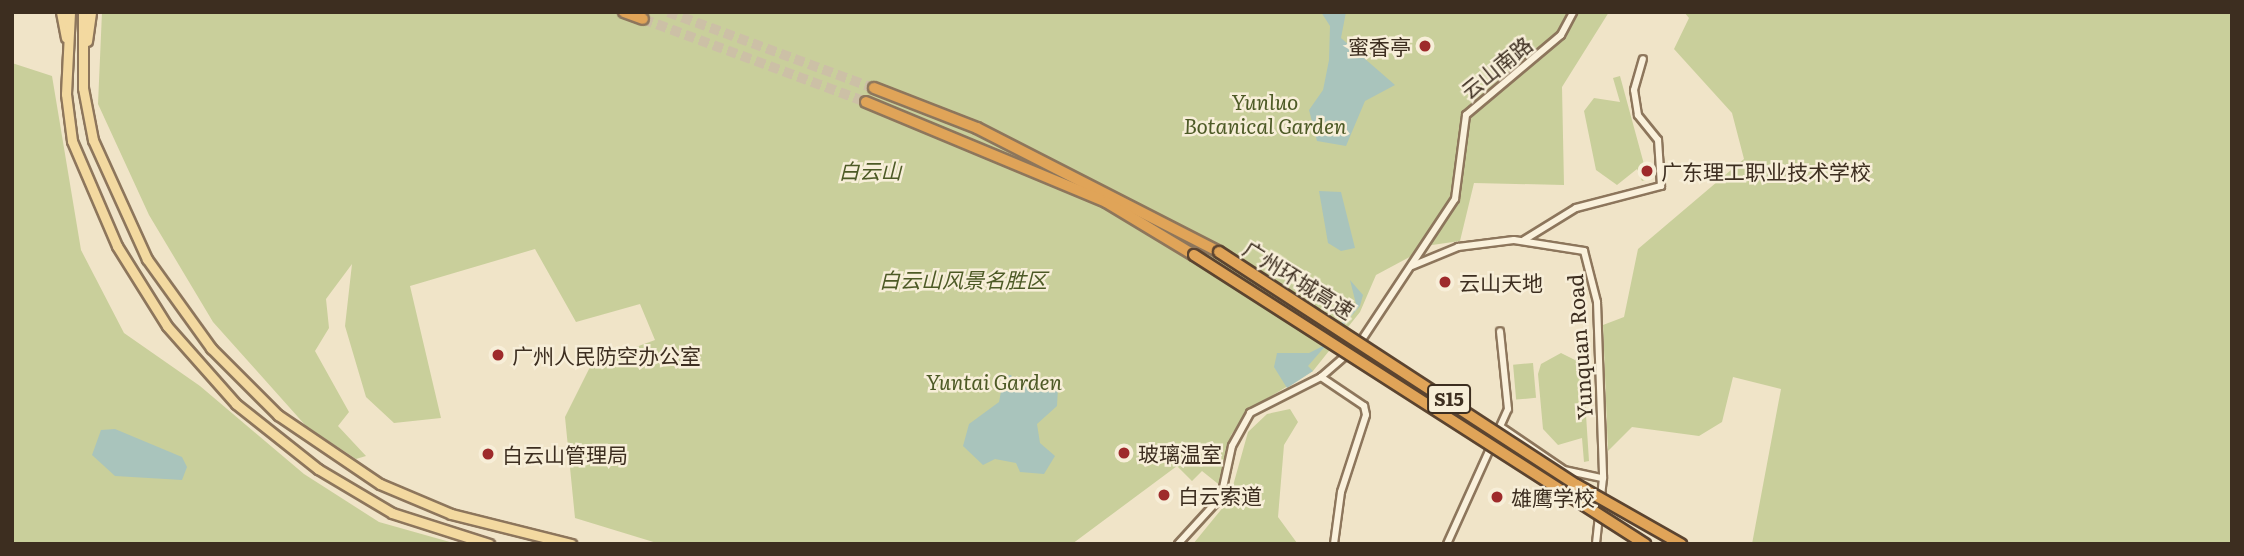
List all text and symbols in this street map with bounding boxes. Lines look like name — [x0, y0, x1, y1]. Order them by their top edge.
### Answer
street label: 云山南路 — [1455, 31, 1537, 103]
place label: 蜜香亭 — [1348, 33, 1411, 59]
marker: 蜜香亭 — [1417, 38, 1433, 54]
park label: Yunluo Botanical Garden — [1184, 88, 1346, 138]
park label: 白云山 — [839, 157, 901, 183]
place label: 广东理工职业技术学校 — [1661, 158, 1871, 184]
marker: 广东理工职业技术学校 — [1639, 163, 1655, 179]
street label: 广州环城高速 — [1239, 235, 1359, 323]
park label: 白云山风景名胜区 — [879, 266, 1047, 292]
place label: 云山天地 — [1459, 269, 1543, 295]
street label: Yunquan Road — [1561, 273, 1597, 421]
marker: 云山天地 — [1437, 274, 1453, 290]
place label: 广州人民防空办公室 — [512, 342, 701, 368]
marker: 广州人民防空办公室 — [490, 347, 506, 363]
park label: Yuntai Garden — [926, 368, 1062, 394]
road number: S15 — [1426, 384, 1472, 414]
place label: 玻璃温室 — [1138, 440, 1222, 466]
place label: 白云山管理局 — [502, 441, 628, 467]
marker: 玻璃温室 — [1116, 445, 1132, 461]
marker: 白云山管理局 — [480, 446, 496, 462]
place label: 白云索道 — [1178, 482, 1262, 508]
place label: 雄鹰学校 — [1511, 484, 1595, 510]
marker: 白云索道 — [1156, 487, 1172, 503]
marker: 雄鹰学校 — [1489, 489, 1505, 505]

